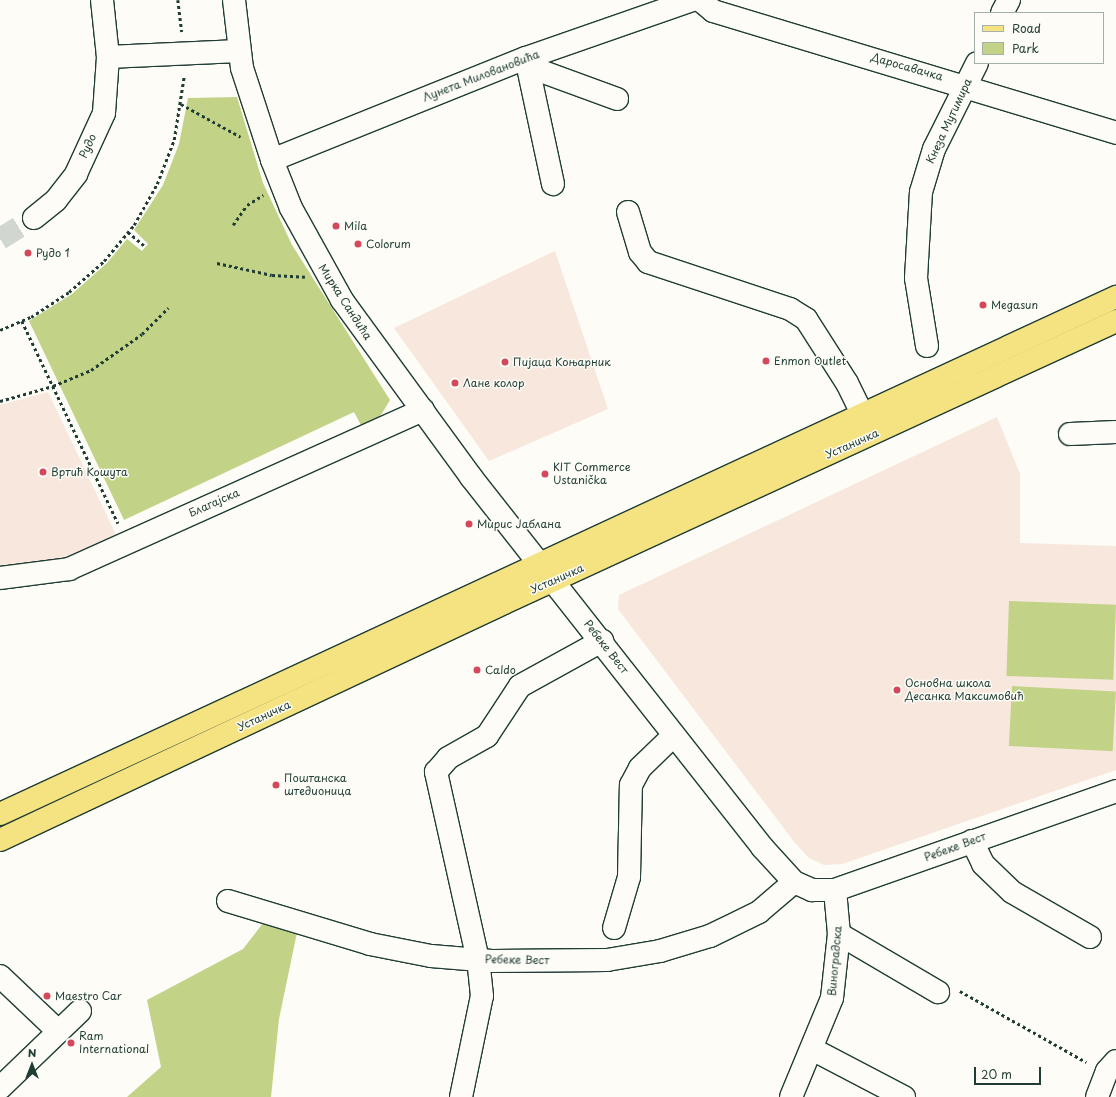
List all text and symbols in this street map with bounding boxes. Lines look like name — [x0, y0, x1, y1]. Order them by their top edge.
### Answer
legend — [974, 12, 1104, 64]
text: Road — [1012, 19, 1041, 37]
text: Park — [1012, 39, 1039, 57]
street label: Лунета Миловановића — [421, 48, 541, 104]
street label: Даросавачка — [870, 50, 944, 84]
street label: Кнеза Мутимира — [923, 76, 975, 166]
street label: Рудо — [77, 132, 99, 160]
place label: Mila — [344, 219, 367, 233]
marker: Mila — [331, 221, 341, 231]
place label: Colorum — [366, 237, 411, 251]
marker: Colorum — [353, 239, 363, 249]
place label: Рудо 1 — [36, 246, 70, 260]
marker: Рудо 1 — [23, 248, 33, 258]
street label: Мирка Сандића — [316, 262, 374, 342]
place label: Megasun — [991, 298, 1038, 312]
marker: Megasun — [978, 300, 988, 310]
place label: Enmon Outlet — [774, 354, 846, 368]
place label: Пијаца Коњарник — [513, 355, 611, 369]
marker: Enmon Outlet — [761, 356, 771, 366]
marker: Пијаца Коњарник — [500, 357, 510, 367]
place label: Лане колор — [463, 376, 525, 390]
marker: Лане колор — [450, 378, 460, 388]
street label: Устаничка — [823, 426, 881, 462]
place label: KIT Commerce Ustanička — [553, 461, 632, 487]
place label: Вртић Кошута — [51, 465, 128, 479]
marker: Вртић Кошута — [38, 467, 48, 477]
marker: KIT Commerce Ustanička — [540, 469, 550, 479]
street label: Благајска — [187, 486, 241, 520]
place label: Мирис Јаблана — [477, 517, 562, 531]
marker: Мирис Јаблана — [464, 519, 474, 529]
street label: Устаничка — [528, 561, 586, 597]
street label: Ребеке Вест — [581, 617, 631, 677]
place label: Caldo — [485, 663, 516, 677]
marker: Caldo — [472, 665, 482, 675]
place label: Основна школа Десанка Максимовић — [905, 677, 1024, 703]
marker: Основна школа Десанка Максимовић — [892, 685, 902, 695]
street label: Устаничка — [235, 698, 293, 734]
place label: Поштанска штедионица — [284, 772, 351, 798]
marker: Поштанска штедионица — [271, 780, 281, 790]
street label: Ребеке Вест — [922, 830, 988, 864]
street label: Виноградска — [825, 925, 845, 997]
street label: Ребеке Вест — [485, 953, 549, 967]
place label: Maestro Car — [55, 989, 122, 1003]
marker: Maestro Car — [42, 991, 52, 1001]
place label: Ram International — [79, 1030, 149, 1056]
marker: Ram International — [66, 1038, 76, 1048]
text: N — [28, 1044, 36, 1061]
north arrow — [12, 1045, 52, 1085]
scale bar — [976, 1059, 1043, 1085]
text: 20 m — [981, 1065, 1012, 1083]

